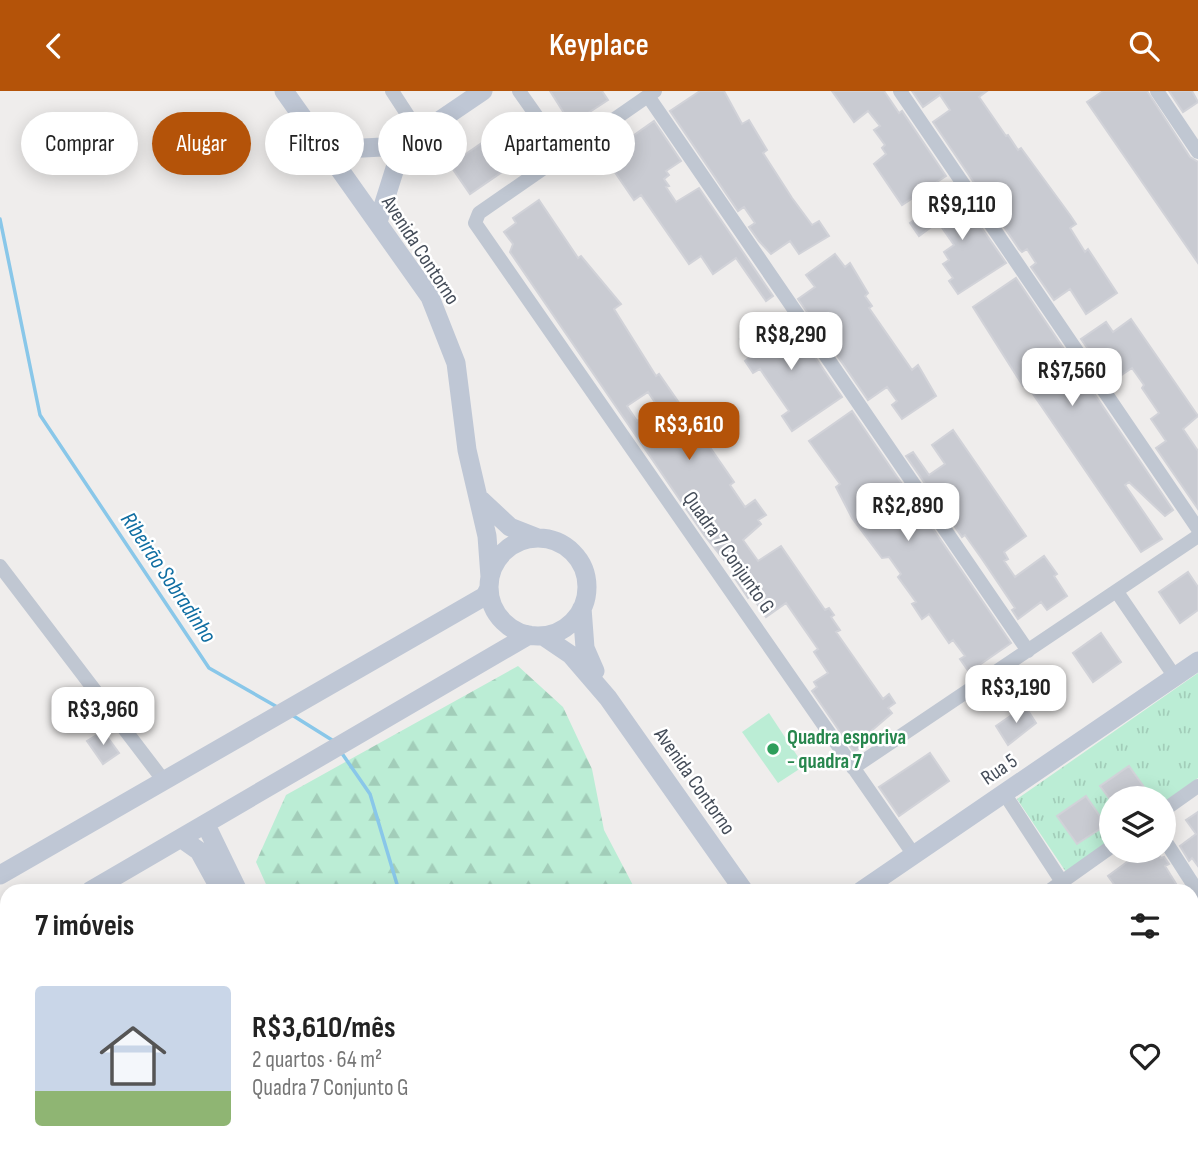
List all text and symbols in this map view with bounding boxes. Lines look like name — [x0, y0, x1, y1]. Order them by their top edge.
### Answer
text: Keyplace — [549, 26, 649, 65]
icon: back — [35, 27, 73, 65]
icon: search — [1125, 27, 1163, 65]
chip: Comprar — [21, 112, 138, 175]
chip: Alugar — [152, 112, 251, 175]
chip: Filtros — [265, 112, 364, 175]
chip: Novo — [378, 112, 467, 175]
chip: Apartamento — [481, 112, 635, 175]
pin: R$9,110 — [897, 183, 1027, 242]
street label: Avenida Contorno — [376, 190, 465, 309]
text: R$9,110 — [928, 191, 996, 219]
pin: R$8,290 — [726, 313, 856, 372]
text: R$8,290 — [755, 321, 827, 349]
pin: R$7,560 — [1007, 349, 1137, 408]
text: R$7,560 — [1038, 357, 1106, 385]
pin: R$3,610 — [624, 403, 754, 462]
text: R$3,610 — [654, 411, 724, 439]
pin: R$2,890 — [843, 483, 973, 543]
street label: Quadra 7 Conjunto G — [677, 487, 780, 618]
text: R$2,890 — [872, 492, 944, 520]
water label: Ribeirão Sobradinho — [114, 507, 222, 649]
pin: R$3,190 — [951, 665, 1081, 725]
text: R$3,190 — [981, 674, 1051, 702]
pin: R$3,960 — [38, 687, 168, 747]
text: R$3,960 — [67, 696, 139, 724]
street label: Avenida Contorno — [648, 722, 741, 840]
place label: Quadra esporiva - quadra 7 — [787, 725, 906, 774]
marker: Quadra esporiva - quadra 7 — [765, 741, 781, 757]
street label: Rua 5 — [976, 748, 1022, 790]
map controls — [1099, 786, 1176, 863]
button: layers — [1099, 786, 1176, 863]
icon: filters — [1126, 907, 1164, 945]
text: 7 imóveis — [35, 908, 134, 944]
text: R$3,610/mês — [252, 1010, 396, 1046]
icon: home — [91, 1014, 175, 1098]
icon: heart — [1126, 1037, 1164, 1075]
text: 2 quartos · 64 m² — [252, 1046, 382, 1074]
text: Quadra 7 Conjunto G — [252, 1074, 409, 1102]

